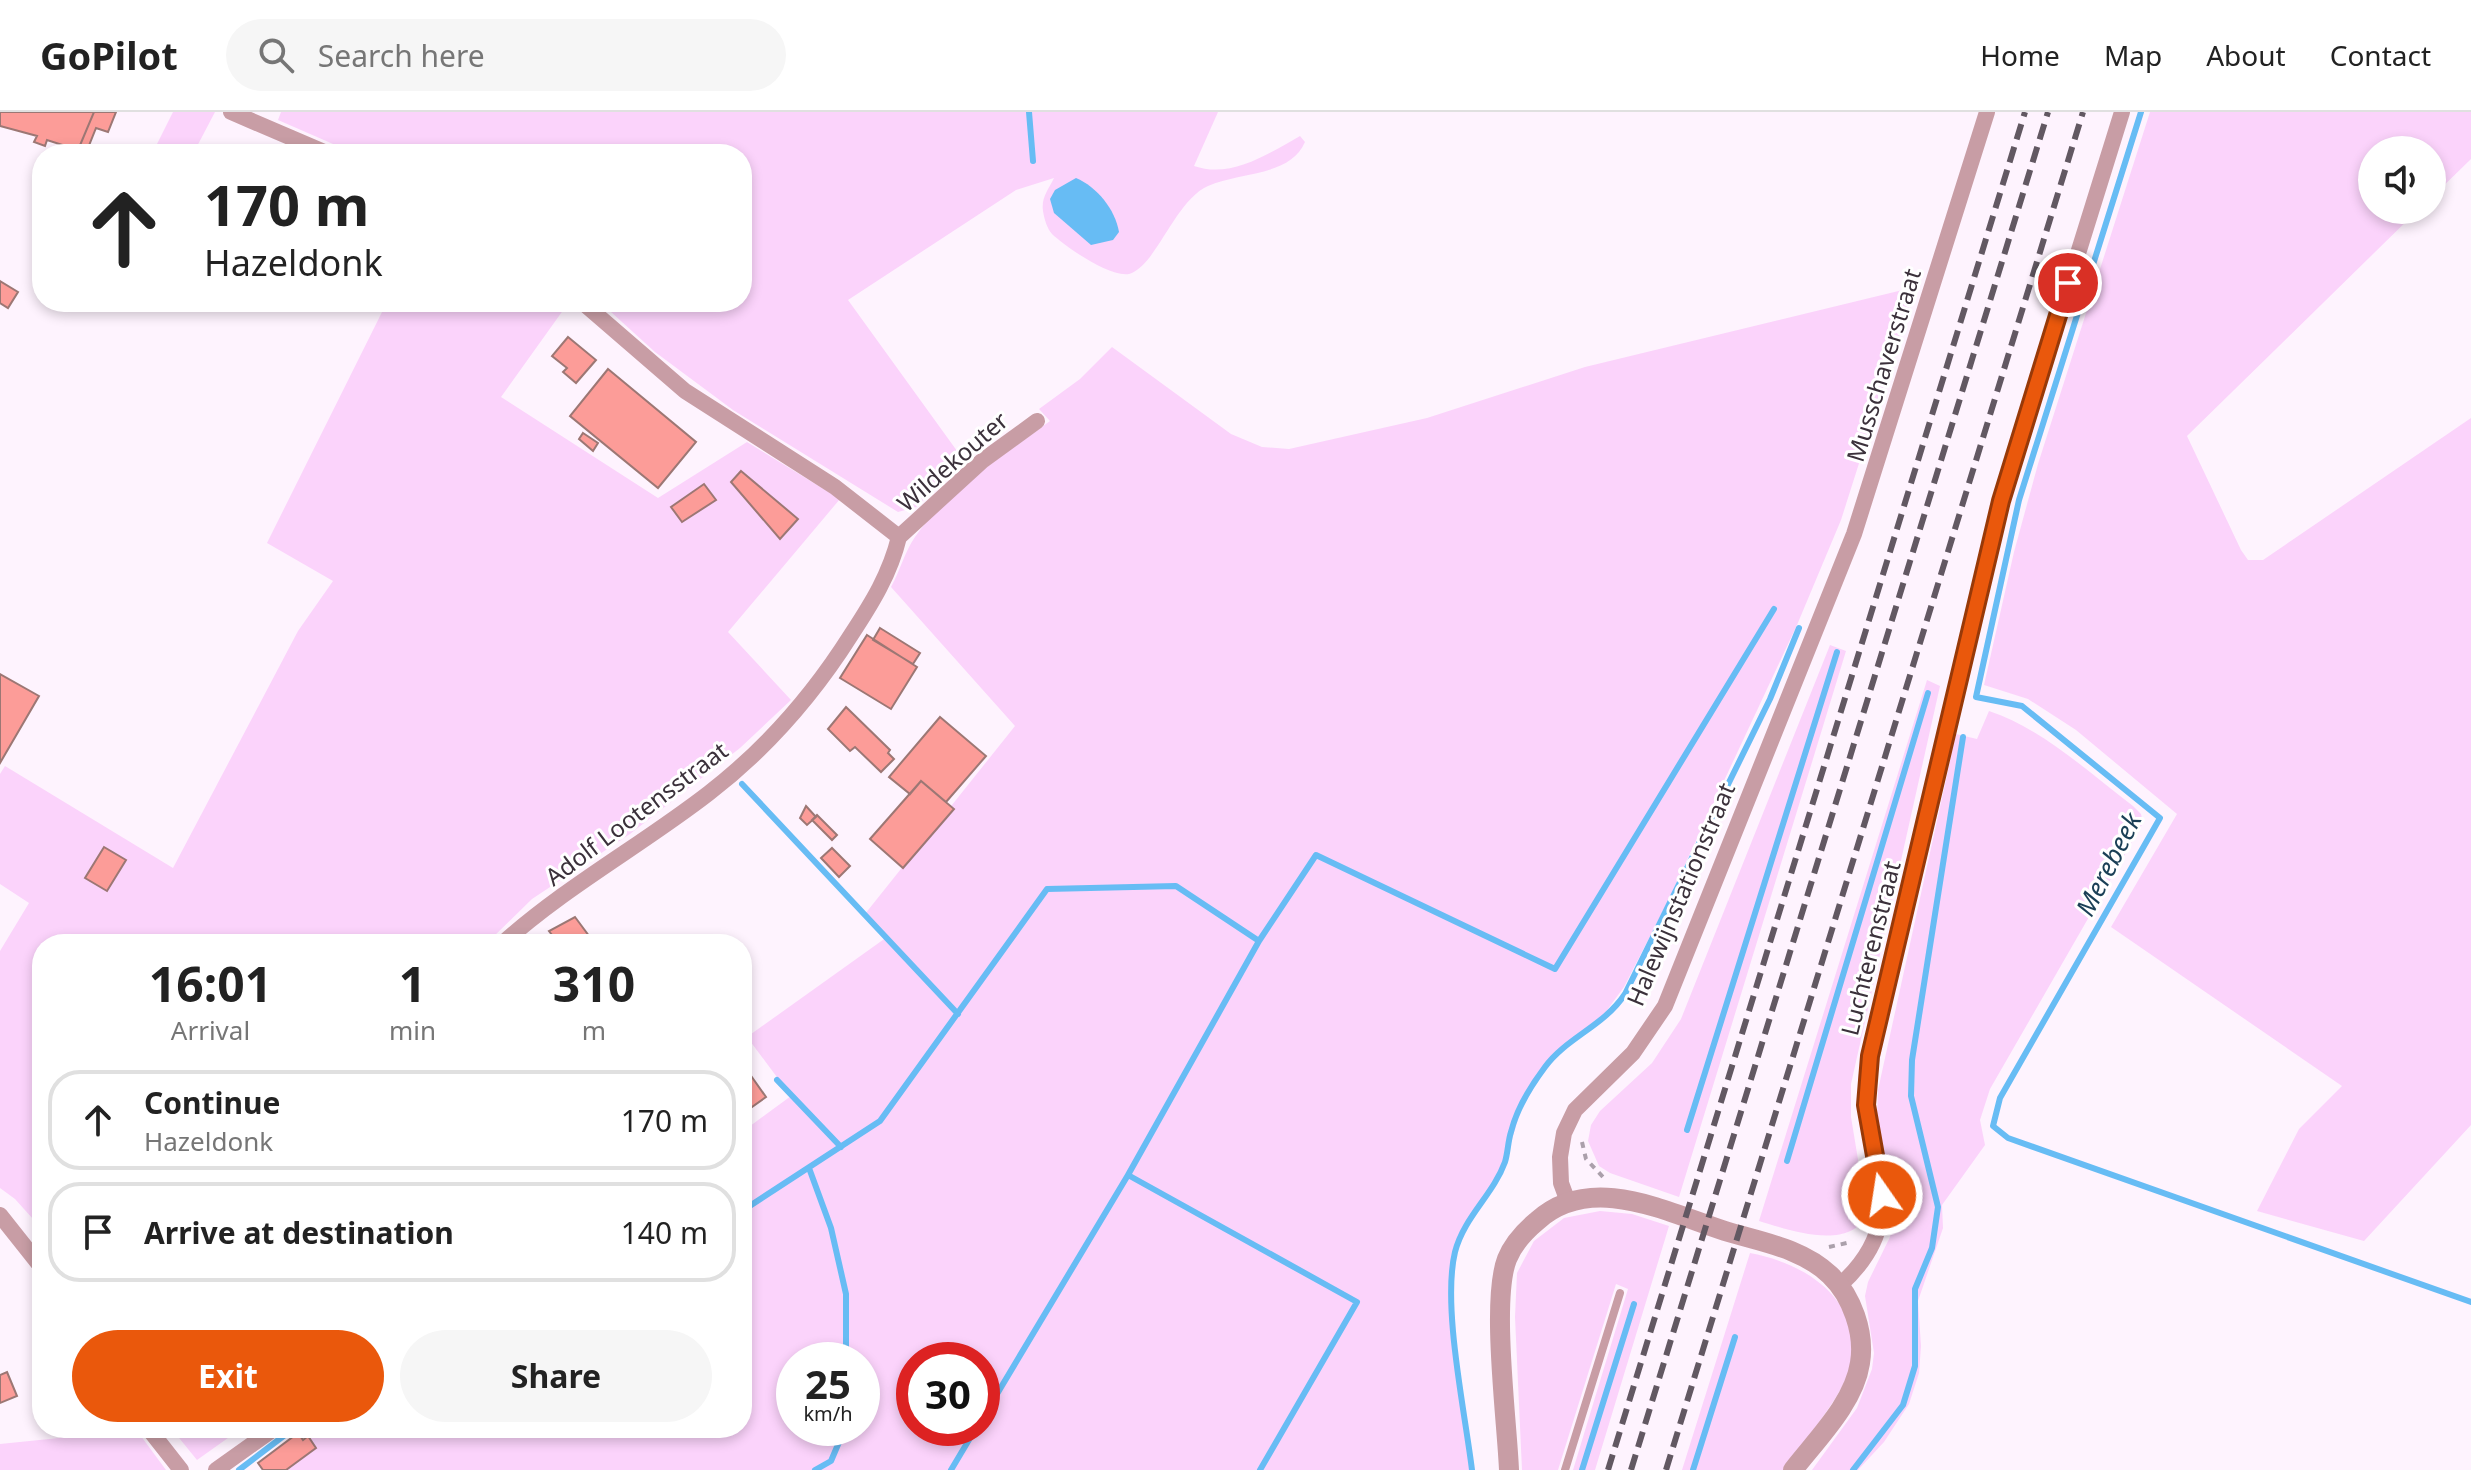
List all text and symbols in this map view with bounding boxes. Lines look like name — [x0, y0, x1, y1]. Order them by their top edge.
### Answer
search box — [226, 19, 786, 91]
text: GoPilot — [40, 29, 178, 81]
icon: search — [254, 33, 298, 77]
text: Search here — [318, 35, 485, 76]
text: Home — [1980, 36, 2060, 74]
text: Map — [2104, 36, 2162, 74]
text: About — [2206, 36, 2286, 74]
text: Contact — [2330, 36, 2431, 74]
map controls — [2358, 136, 2446, 224]
button: sound — [2358, 136, 2446, 224]
text: 170 m — [204, 166, 369, 242]
icon: ahead — [72, 176, 176, 280]
text: Hazeldonk — [204, 238, 383, 287]
pin — [2034, 249, 2102, 317]
icon: arrive — [2046, 261, 2090, 305]
street label: Musschaverstraat — [1838, 264, 1928, 466]
street label: Wildekouter — [889, 403, 1015, 518]
street label: Adolf Lootensstraat — [538, 733, 734, 893]
street label: Halewijnstationstraat — [1618, 777, 1742, 1011]
water label: Merebeek — [2067, 805, 2150, 922]
street label: Luchterenstraat — [1832, 857, 1908, 1039]
text: 16:01 — [149, 951, 272, 1016]
text: 1 — [399, 951, 426, 1016]
text: 310 — [553, 951, 635, 1016]
text: Arrival — [171, 1012, 250, 1048]
text: min — [389, 1012, 436, 1048]
text: m — [582, 1012, 606, 1048]
text: Continue — [144, 1082, 280, 1123]
icon: ahead — [76, 1098, 120, 1142]
text: 170 m — [621, 1100, 708, 1141]
text: Hazeldonk — [144, 1123, 273, 1159]
position arrow — [1840, 1153, 1924, 1237]
icon: arrive — [76, 1210, 120, 1254]
text: Arrive at destination — [144, 1212, 454, 1253]
text: 140 m — [621, 1212, 708, 1253]
button: Exit — [72, 1330, 384, 1422]
button: Share — [400, 1330, 712, 1422]
speed limit sign: 30 — [896, 1342, 1000, 1446]
text: 25 — [805, 1356, 851, 1411]
text: km/h — [803, 1400, 853, 1427]

